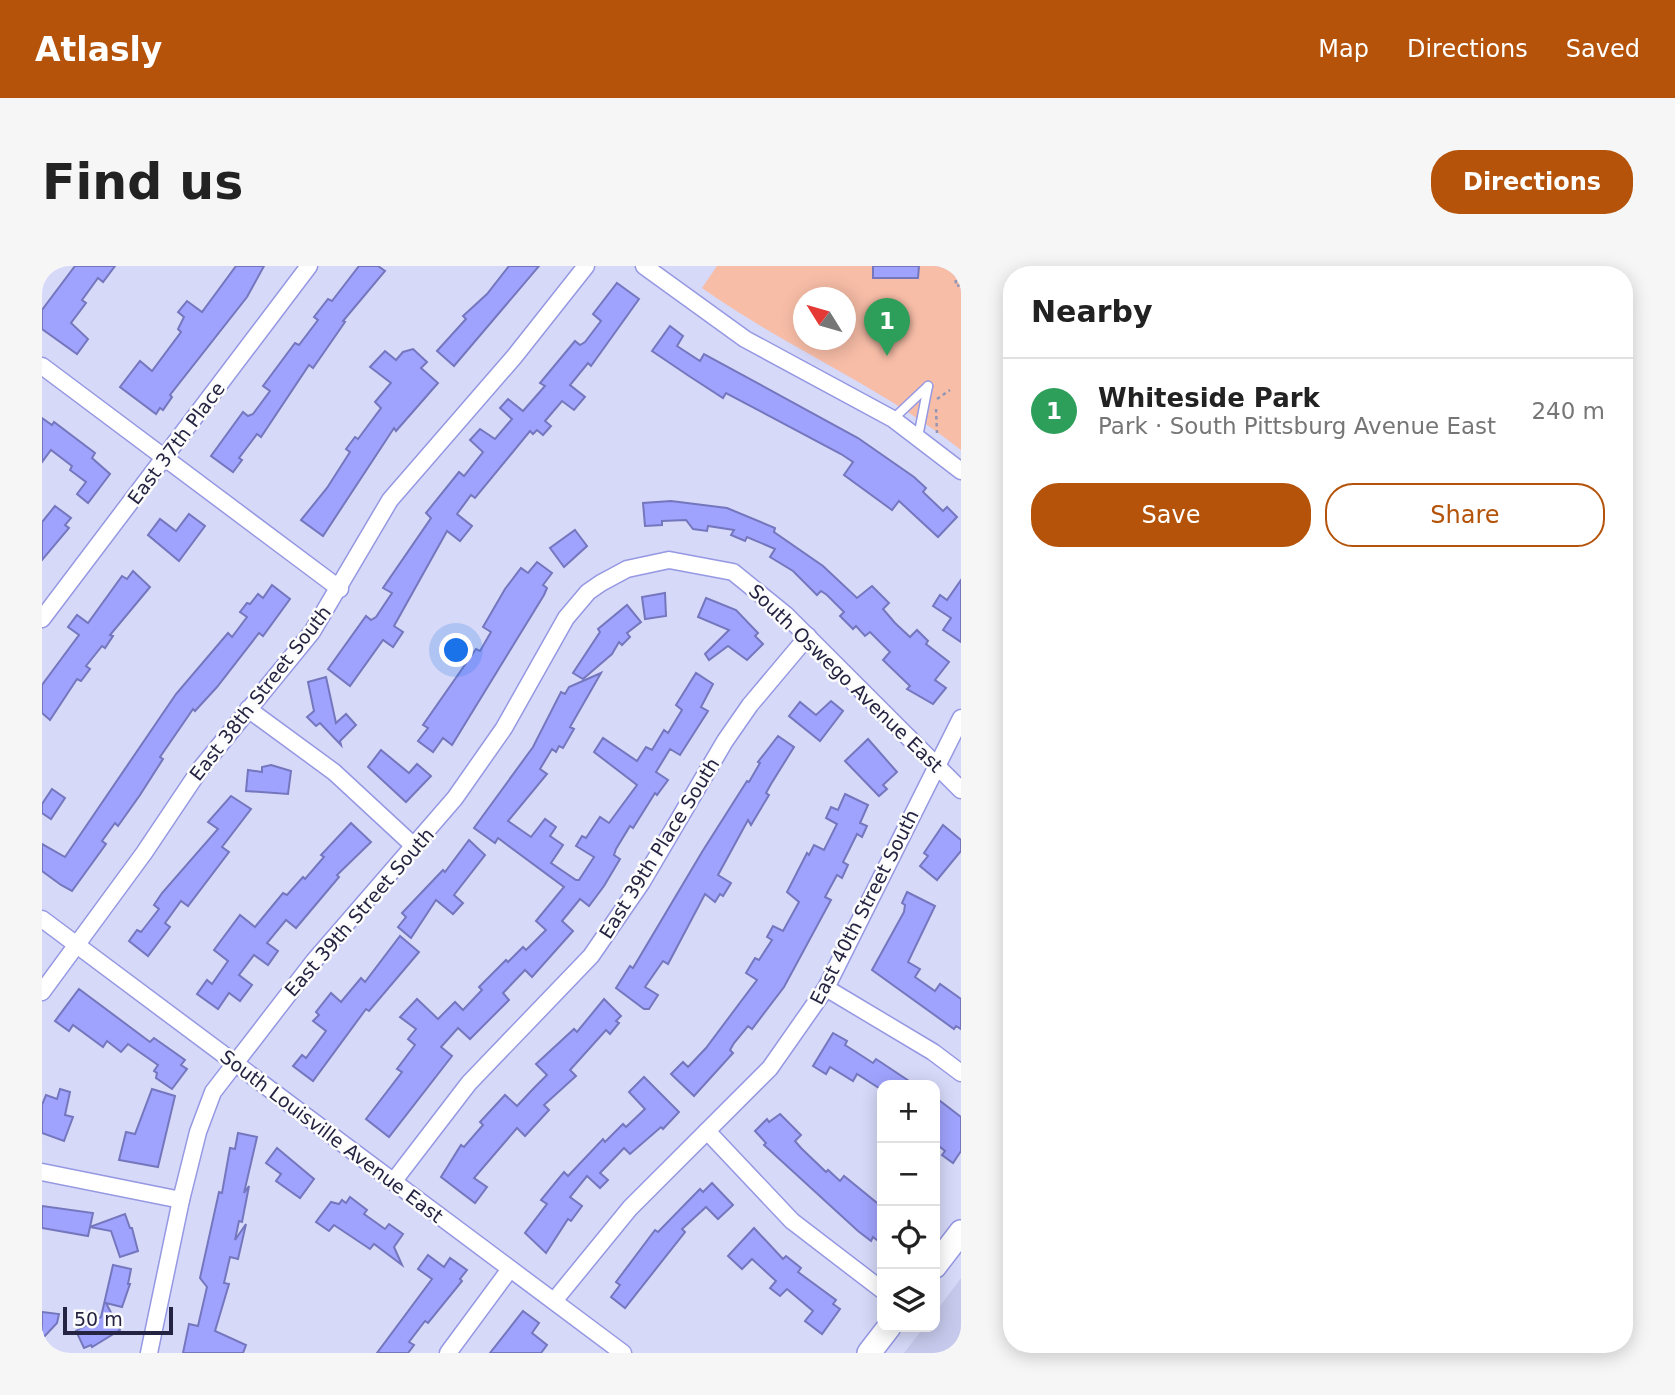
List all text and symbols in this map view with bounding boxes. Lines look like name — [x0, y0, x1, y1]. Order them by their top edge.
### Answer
text: Atlasly — [35, 30, 162, 69]
text: Map — [1318, 35, 1369, 63]
text: Directions — [1407, 35, 1528, 63]
text: Saved — [1566, 35, 1640, 63]
button: Directions — [1431, 150, 1633, 214]
text: Find us — [42, 154, 243, 211]
north arrow — [793, 287, 856, 350]
text: Nearby — [1031, 294, 1153, 329]
pin: 1 — [864, 298, 910, 356]
street label: East 37th Place — [123, 378, 229, 508]
text: Whiteside Park — [1098, 383, 1320, 413]
text: 1 — [1046, 398, 1062, 424]
text: 240 m — [1531, 398, 1605, 424]
text: Park · South Pittsburg Avenue East — [1098, 413, 1496, 439]
button: Save — [1031, 483, 1311, 547]
button: Share — [1325, 483, 1605, 547]
street label: South Oswego Avenue East — [745, 580, 947, 776]
street label: East 38th Street South — [185, 601, 335, 785]
your location — [439, 633, 473, 667]
street label: East 39th Place South — [594, 754, 724, 942]
street label: East 40th Street South — [805, 806, 923, 1008]
street label: East 39th Street South — [280, 823, 438, 1001]
street label: South Louisville Avenue East — [216, 1045, 448, 1227]
map controls — [877, 1080, 940, 1332]
button: + — [877, 1080, 940, 1143]
button: − — [877, 1143, 940, 1206]
button: locate — [877, 1206, 940, 1269]
button: layers — [877, 1269, 940, 1332]
scale bar — [63, 1304, 173, 1336]
text: 50 m — [74, 1308, 123, 1330]

